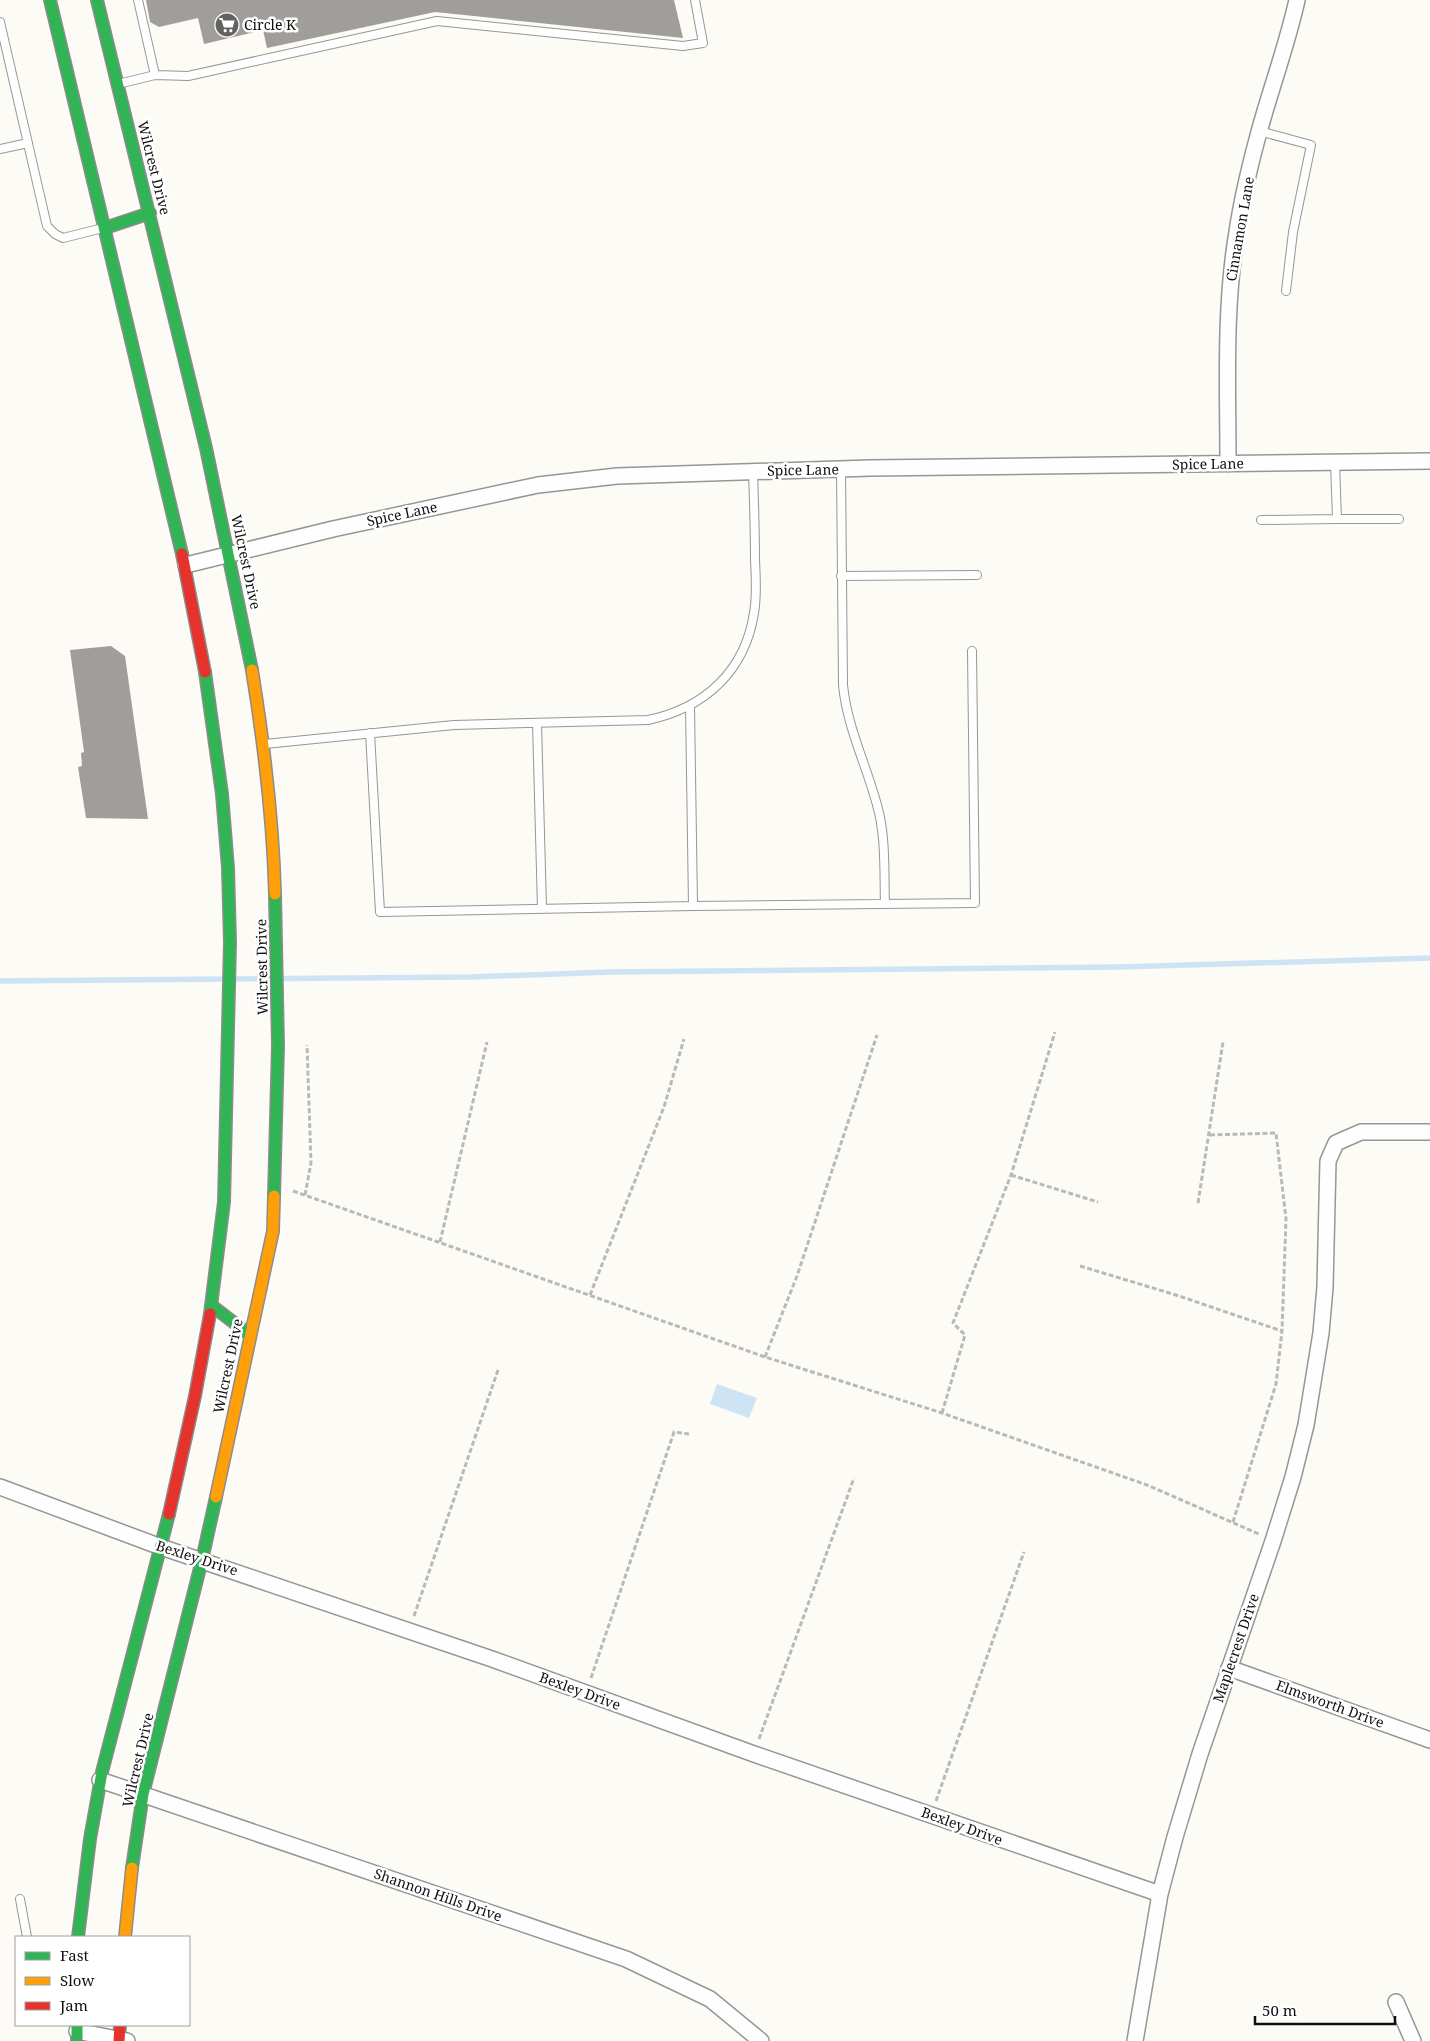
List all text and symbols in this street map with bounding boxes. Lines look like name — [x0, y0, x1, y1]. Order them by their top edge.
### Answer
supermarket icon: Circle K — [214, 12, 240, 38]
place label: Circle K — [244, 15, 296, 34]
street label: Wilcrest Drive — [134, 119, 175, 217]
street label: Cinnamon Lane — [1221, 175, 1258, 283]
street label: Spice Lane — [1172, 453, 1244, 474]
street label: Spice Lane — [767, 459, 839, 480]
street label: Spice Lane — [365, 497, 439, 530]
street label: Wilcrest Drive — [227, 513, 266, 611]
street label: Wilcrest Drive — [251, 919, 272, 1015]
street label: Wilcrest Drive — [208, 1317, 247, 1415]
street label: Bexley Drive — [154, 1535, 240, 1580]
street label: Maplecrest Drive — [1208, 1591, 1263, 1705]
street label: Bexley Drive — [537, 1667, 623, 1714]
street label: Elmsworth Drive — [1274, 1675, 1387, 1732]
street label: Wilcrest Drive — [117, 1711, 158, 1809]
street label: Bexley Drive — [919, 1802, 1005, 1849]
street label: Shannon Hills Drive — [372, 1864, 505, 1925]
legend — [15, 1936, 190, 2026]
text: Fast — [60, 1945, 89, 1965]
text: Slow — [60, 1970, 94, 1990]
scale bar — [1255, 1994, 1395, 2026]
text: Jam — [59, 1995, 88, 2015]
text: 50 m — [1262, 2000, 1297, 2020]

